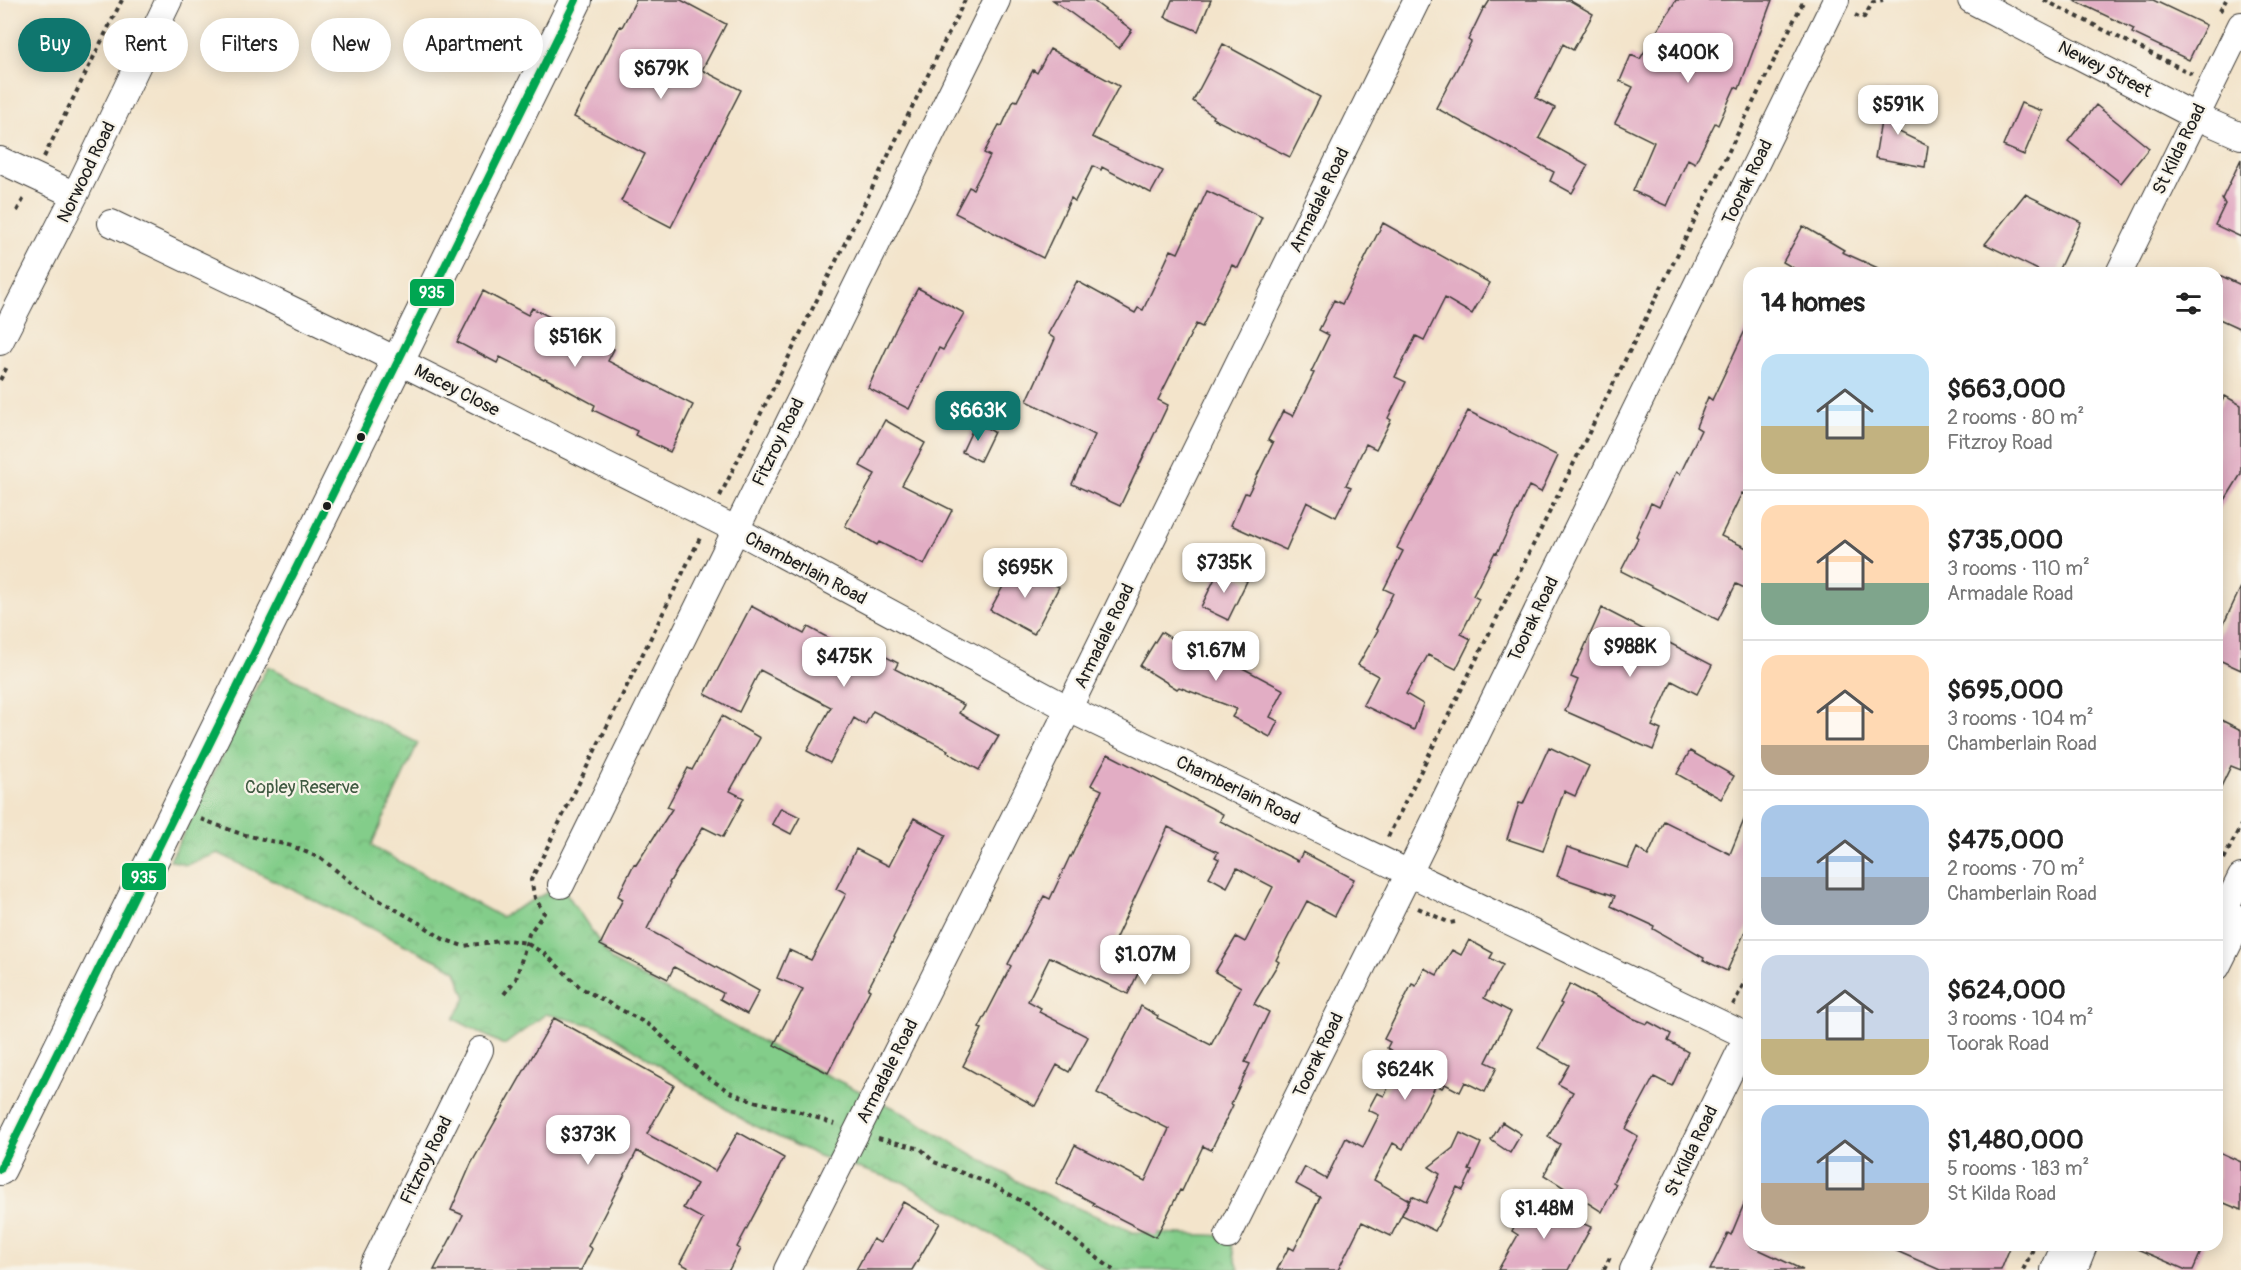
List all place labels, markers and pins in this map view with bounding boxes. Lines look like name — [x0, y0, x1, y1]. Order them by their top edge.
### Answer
pin: $400K — [1646, 33, 1730, 84]
pin: $679K — [619, 49, 703, 100]
pin: $591K — [1856, 85, 1940, 136]
pin: $516K — [533, 317, 617, 368]
pin: $663K — [936, 391, 1020, 442]
unlabelled marker — [355, 431, 367, 443]
unlabelled marker — [321, 500, 333, 512]
pin: $735K — [1182, 543, 1266, 594]
pin: $695K — [983, 548, 1067, 599]
pin: $988K — [1588, 627, 1672, 678]
pin: $1.67M — [1167, 631, 1265, 682]
pin: $475K — [802, 637, 886, 688]
pin: $1.07M — [1096, 935, 1194, 986]
pin: $624K — [1363, 1050, 1447, 1101]
pin: $373K — [546, 1115, 630, 1166]
pin: $1.48M — [1495, 1189, 1593, 1240]

